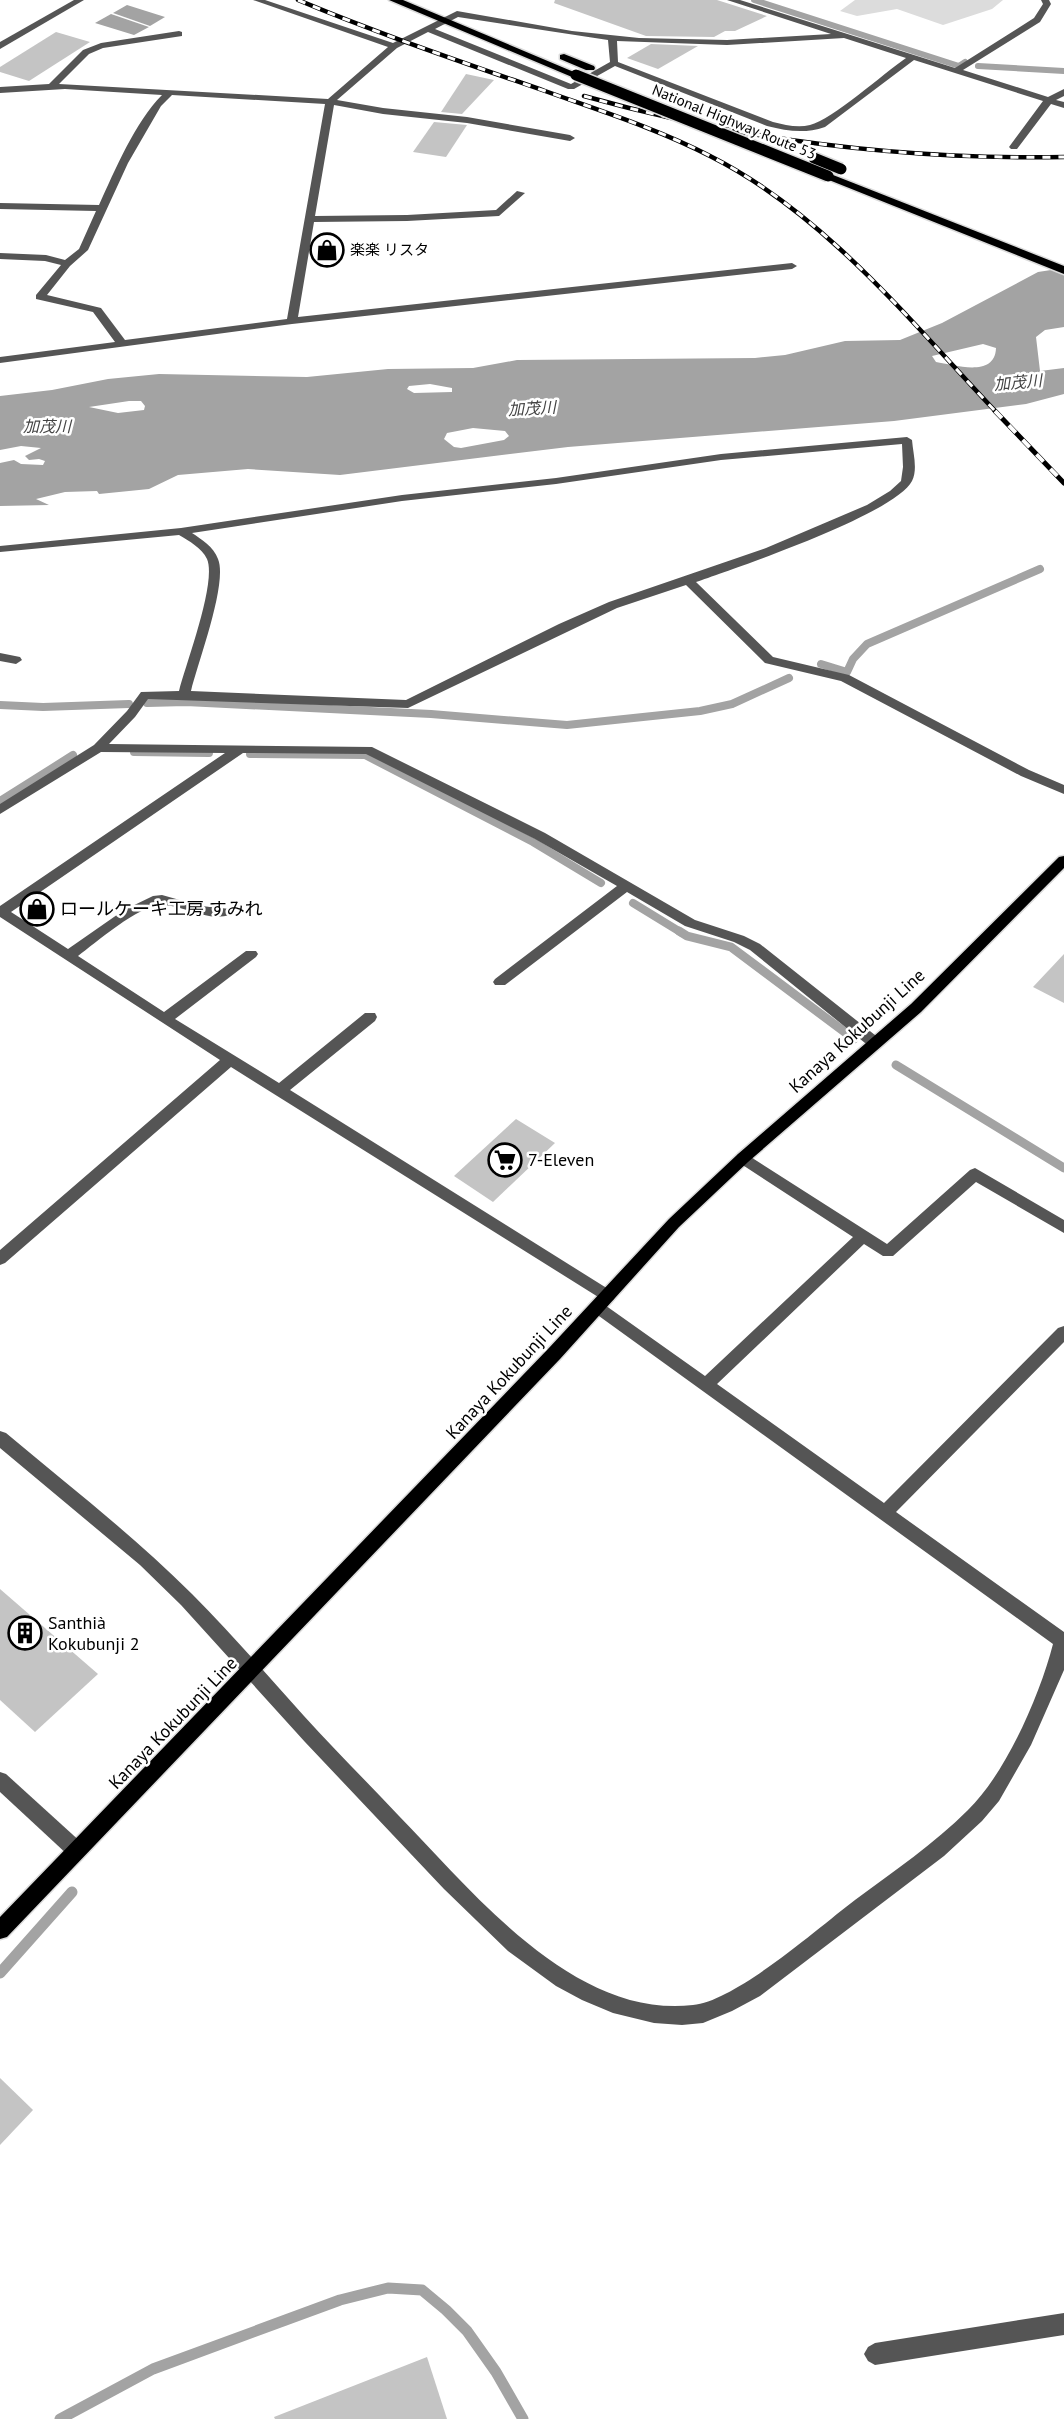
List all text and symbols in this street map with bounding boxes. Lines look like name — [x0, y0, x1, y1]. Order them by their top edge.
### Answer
street label: National Highway Route 53 — [649, 80, 819, 163]
shop icon: 楽楽 リスタ — [309, 232, 345, 268]
place label: 楽楽 リスタ — [350, 240, 429, 259]
water label: 加茂川 — [993, 370, 1045, 394]
water label: 加茂川 — [508, 397, 558, 419]
water label: 加茂川 — [23, 416, 73, 436]
shop icon: ロールケーキ工房 すみれ — [19, 891, 55, 927]
place label: ロールケーキ工房 すみれ — [60, 897, 263, 920]
street label: Kanaya Kokubunji Line — [784, 963, 929, 1098]
supermarket icon: 7-Eleven — [487, 1142, 523, 1178]
place label: 7-Eleven — [528, 1148, 594, 1171]
street label: Kanaya Kokubunji Line — [440, 1300, 577, 1444]
place label: Santhià Kokubunji 2 — [48, 1611, 140, 1655]
building icon: Santhià Kokubunji 2 — [7, 1615, 43, 1651]
street label: Kanaya Kokubunji Line — [104, 1652, 242, 1794]

